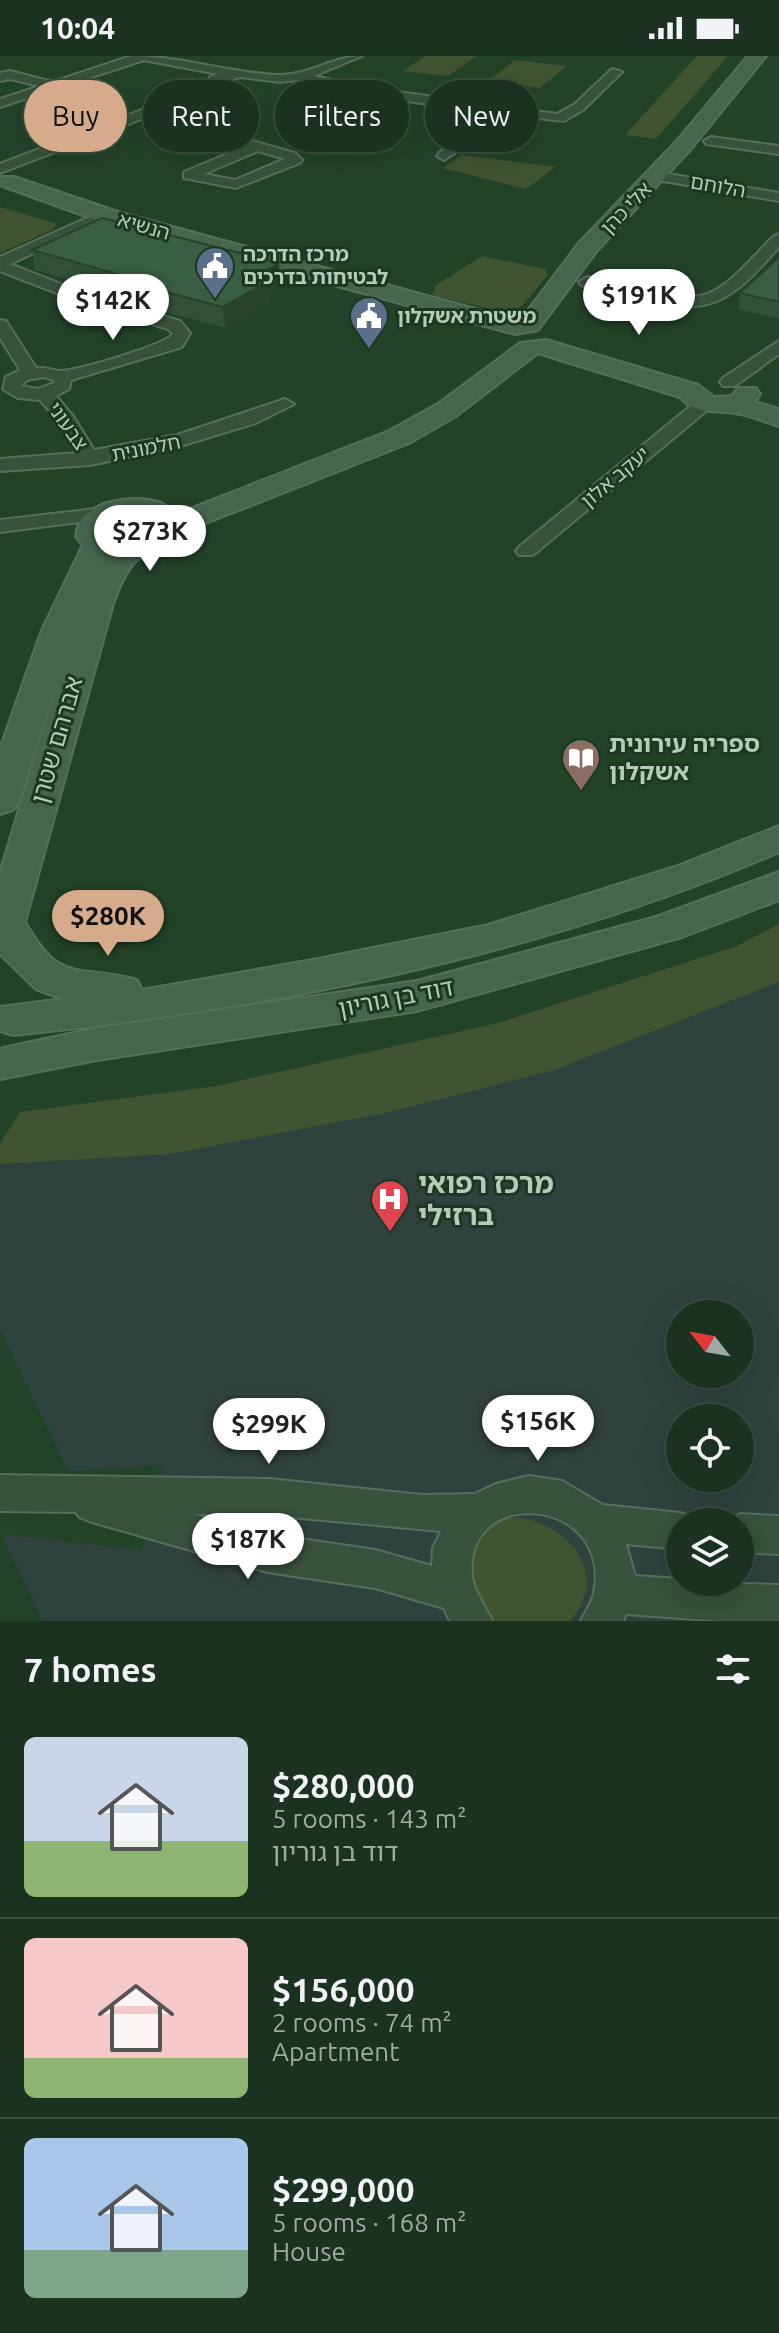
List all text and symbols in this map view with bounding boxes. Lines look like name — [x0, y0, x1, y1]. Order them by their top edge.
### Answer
text: 10:04 — [40, 11, 115, 45]
chip: Buy — [24, 80, 127, 152]
chip: Rent — [143, 80, 259, 152]
chip: Filters — [275, 80, 409, 152]
chip: New — [425, 80, 538, 152]
street label: הלוחם — [689, 169, 748, 202]
street label: אלי כהן — [596, 177, 656, 238]
street label: הנשיא — [115, 207, 173, 244]
place label: מרכז הדרכה לבטיחות בדרכים — [243, 242, 388, 288]
public building icon: מרכז הדרכה לבטיחות בדרכים — [194, 245, 236, 300]
pin: $191K — [583, 269, 695, 337]
pin: $142K — [57, 274, 169, 342]
text: $191K — [601, 280, 677, 309]
text: $142K — [75, 285, 151, 314]
public building icon: משטרת אשקלון — [348, 295, 390, 350]
place label: משטרת אשקלון — [397, 304, 536, 327]
street label: צבעוני — [44, 397, 93, 454]
street label: חלמונית — [110, 430, 182, 465]
street label: יעקב אלון — [576, 441, 653, 512]
pin: $273K — [94, 505, 206, 573]
text: $273K — [112, 516, 188, 545]
street label: אברהם שטרן — [26, 673, 87, 806]
place label: ספריה עירונית אשקלון — [609, 730, 760, 785]
library icon: ספריה עירונית אשקלון — [560, 737, 602, 792]
pin: $280K — [52, 890, 164, 958]
text: $280K — [70, 901, 146, 930]
street label: דוד בן גוריון — [336, 973, 456, 1022]
place label: מרכז רפואי ברזילי — [418, 1167, 554, 1230]
hospital icon: מרכז רפואי ברזילי — [369, 1178, 411, 1233]
north arrow — [666, 1300, 754, 1388]
map controls — [666, 1300, 754, 1596]
pin: $156K — [482, 1395, 594, 1463]
pin: $299K — [213, 1398, 325, 1466]
button: locate — [666, 1404, 754, 1492]
text: $156K — [500, 1406, 576, 1435]
text: $299K — [231, 1409, 307, 1438]
button: layers — [666, 1508, 754, 1596]
pin: $187K — [192, 1513, 304, 1581]
text: $187K — [210, 1524, 286, 1553]
icon: filters — [711, 1647, 755, 1691]
text: 7 homes — [24, 1650, 157, 1688]
text: $280,000 — [272, 1766, 415, 1804]
icon: home — [88, 1769, 184, 1865]
text: 5 rooms · 143 m² — [272, 1804, 467, 1833]
text: דוד בן גוריון — [272, 1837, 398, 1866]
icon: home — [88, 1970, 184, 2066]
text: $156,000 — [272, 1970, 415, 2008]
text: 2 rooms · 74 m² — [272, 2008, 452, 2037]
text: Apartment — [272, 2037, 399, 2066]
icon: home — [88, 2170, 184, 2266]
text: $299,000 — [272, 2170, 415, 2208]
text: 5 rooms · 168 m² — [272, 2208, 467, 2237]
text: House — [272, 2237, 346, 2266]

